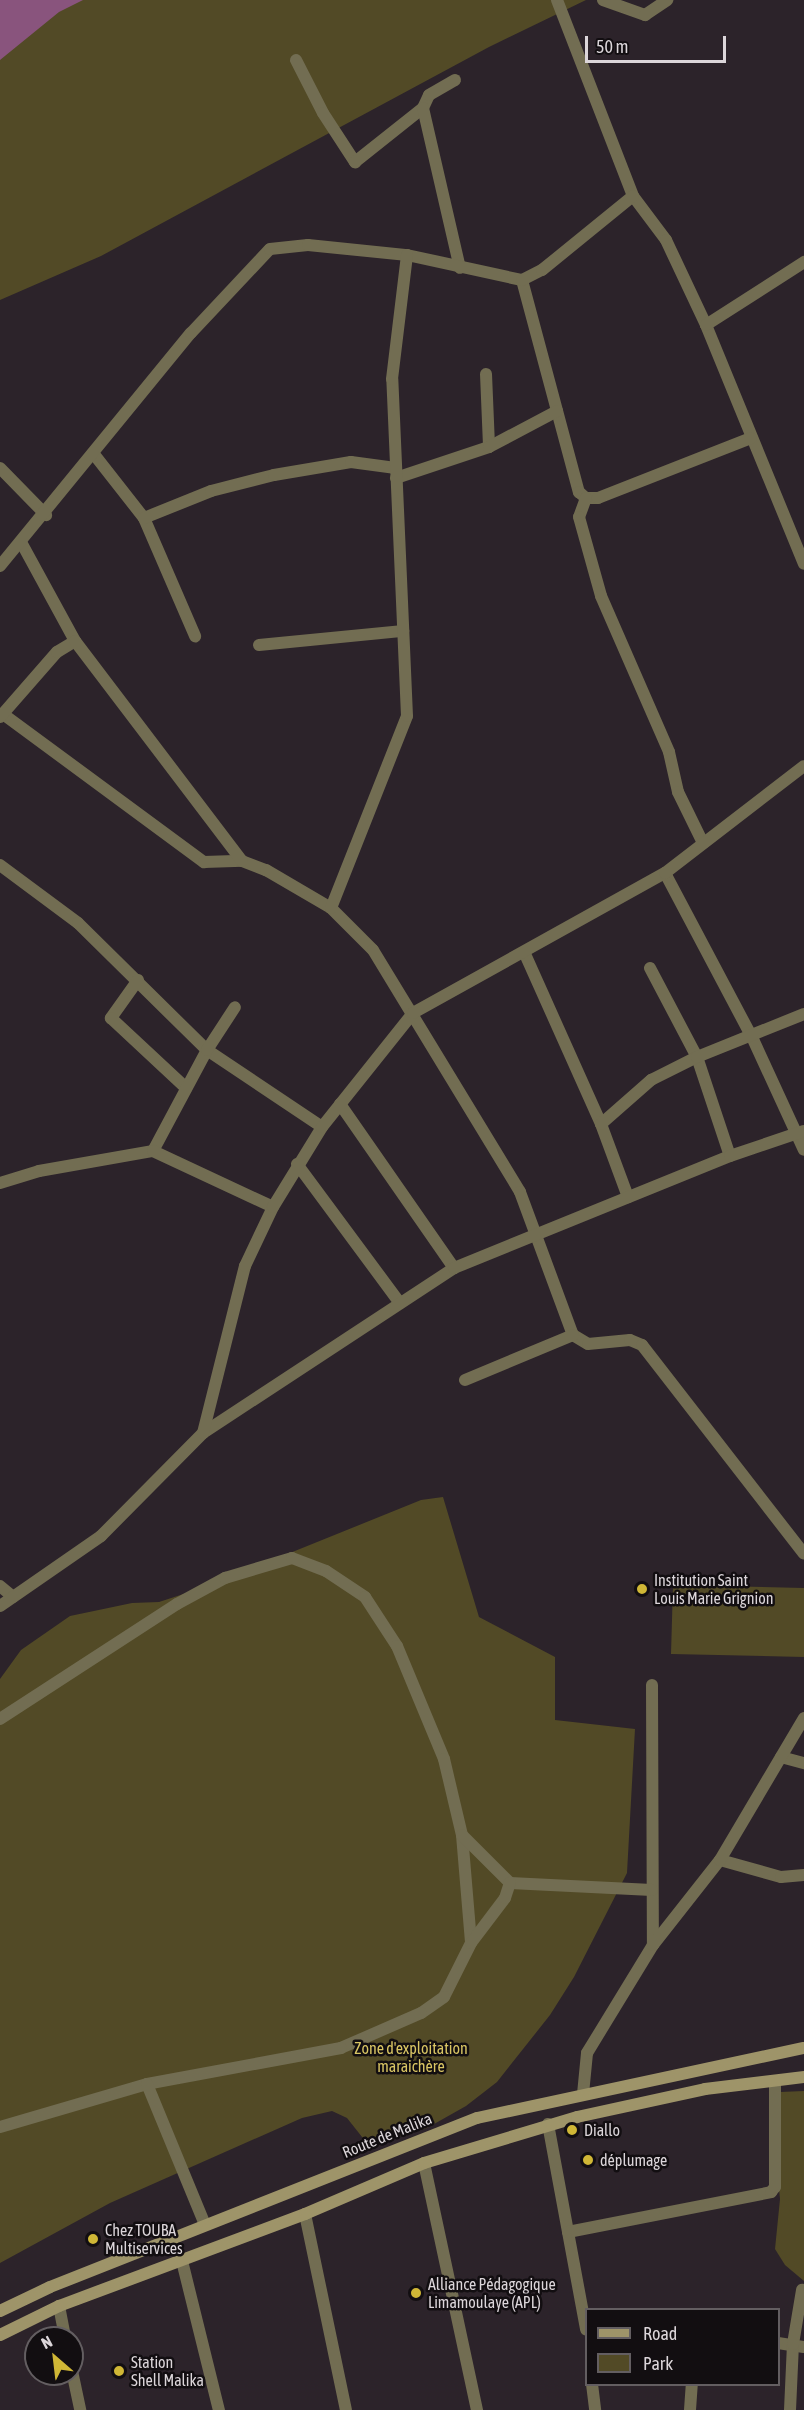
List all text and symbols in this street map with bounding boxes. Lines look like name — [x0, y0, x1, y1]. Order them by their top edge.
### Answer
scale bar — [588, 24, 729, 62]
text: 50 m — [596, 36, 628, 57]
place label: Institution Saint Louis Marie Grignion — [654, 1570, 773, 1608]
marker: Institution Saint Louis Marie Grignion — [635, 1582, 649, 1596]
park label: Zone d'exploitation maraichère — [354, 2038, 468, 2076]
street label: Route de Malika — [339, 2108, 435, 2162]
place label: Diallo — [584, 2120, 620, 2140]
marker: Diallo — [565, 2123, 579, 2137]
place label: déplumage — [600, 2150, 667, 2170]
marker: déplumage — [581, 2153, 595, 2167]
place label: Chez TOUBA Multiservices — [105, 2220, 183, 2258]
marker: Chez TOUBA Multiservices — [86, 2232, 100, 2246]
place label: Alliance Pédagogique Limamoulaye (APL) — [428, 2274, 556, 2312]
marker: Alliance Pédagogique Limamoulaye (APL) — [409, 2286, 423, 2300]
legend — [585, 2308, 780, 2386]
text: Road — [643, 2323, 677, 2344]
north arrow — [24, 2326, 84, 2386]
text: N — [38, 2332, 55, 2352]
place label: Station Shell Malika — [131, 2352, 204, 2390]
text: Park — [643, 2353, 673, 2374]
marker: Station Shell Malika — [112, 2364, 126, 2378]

